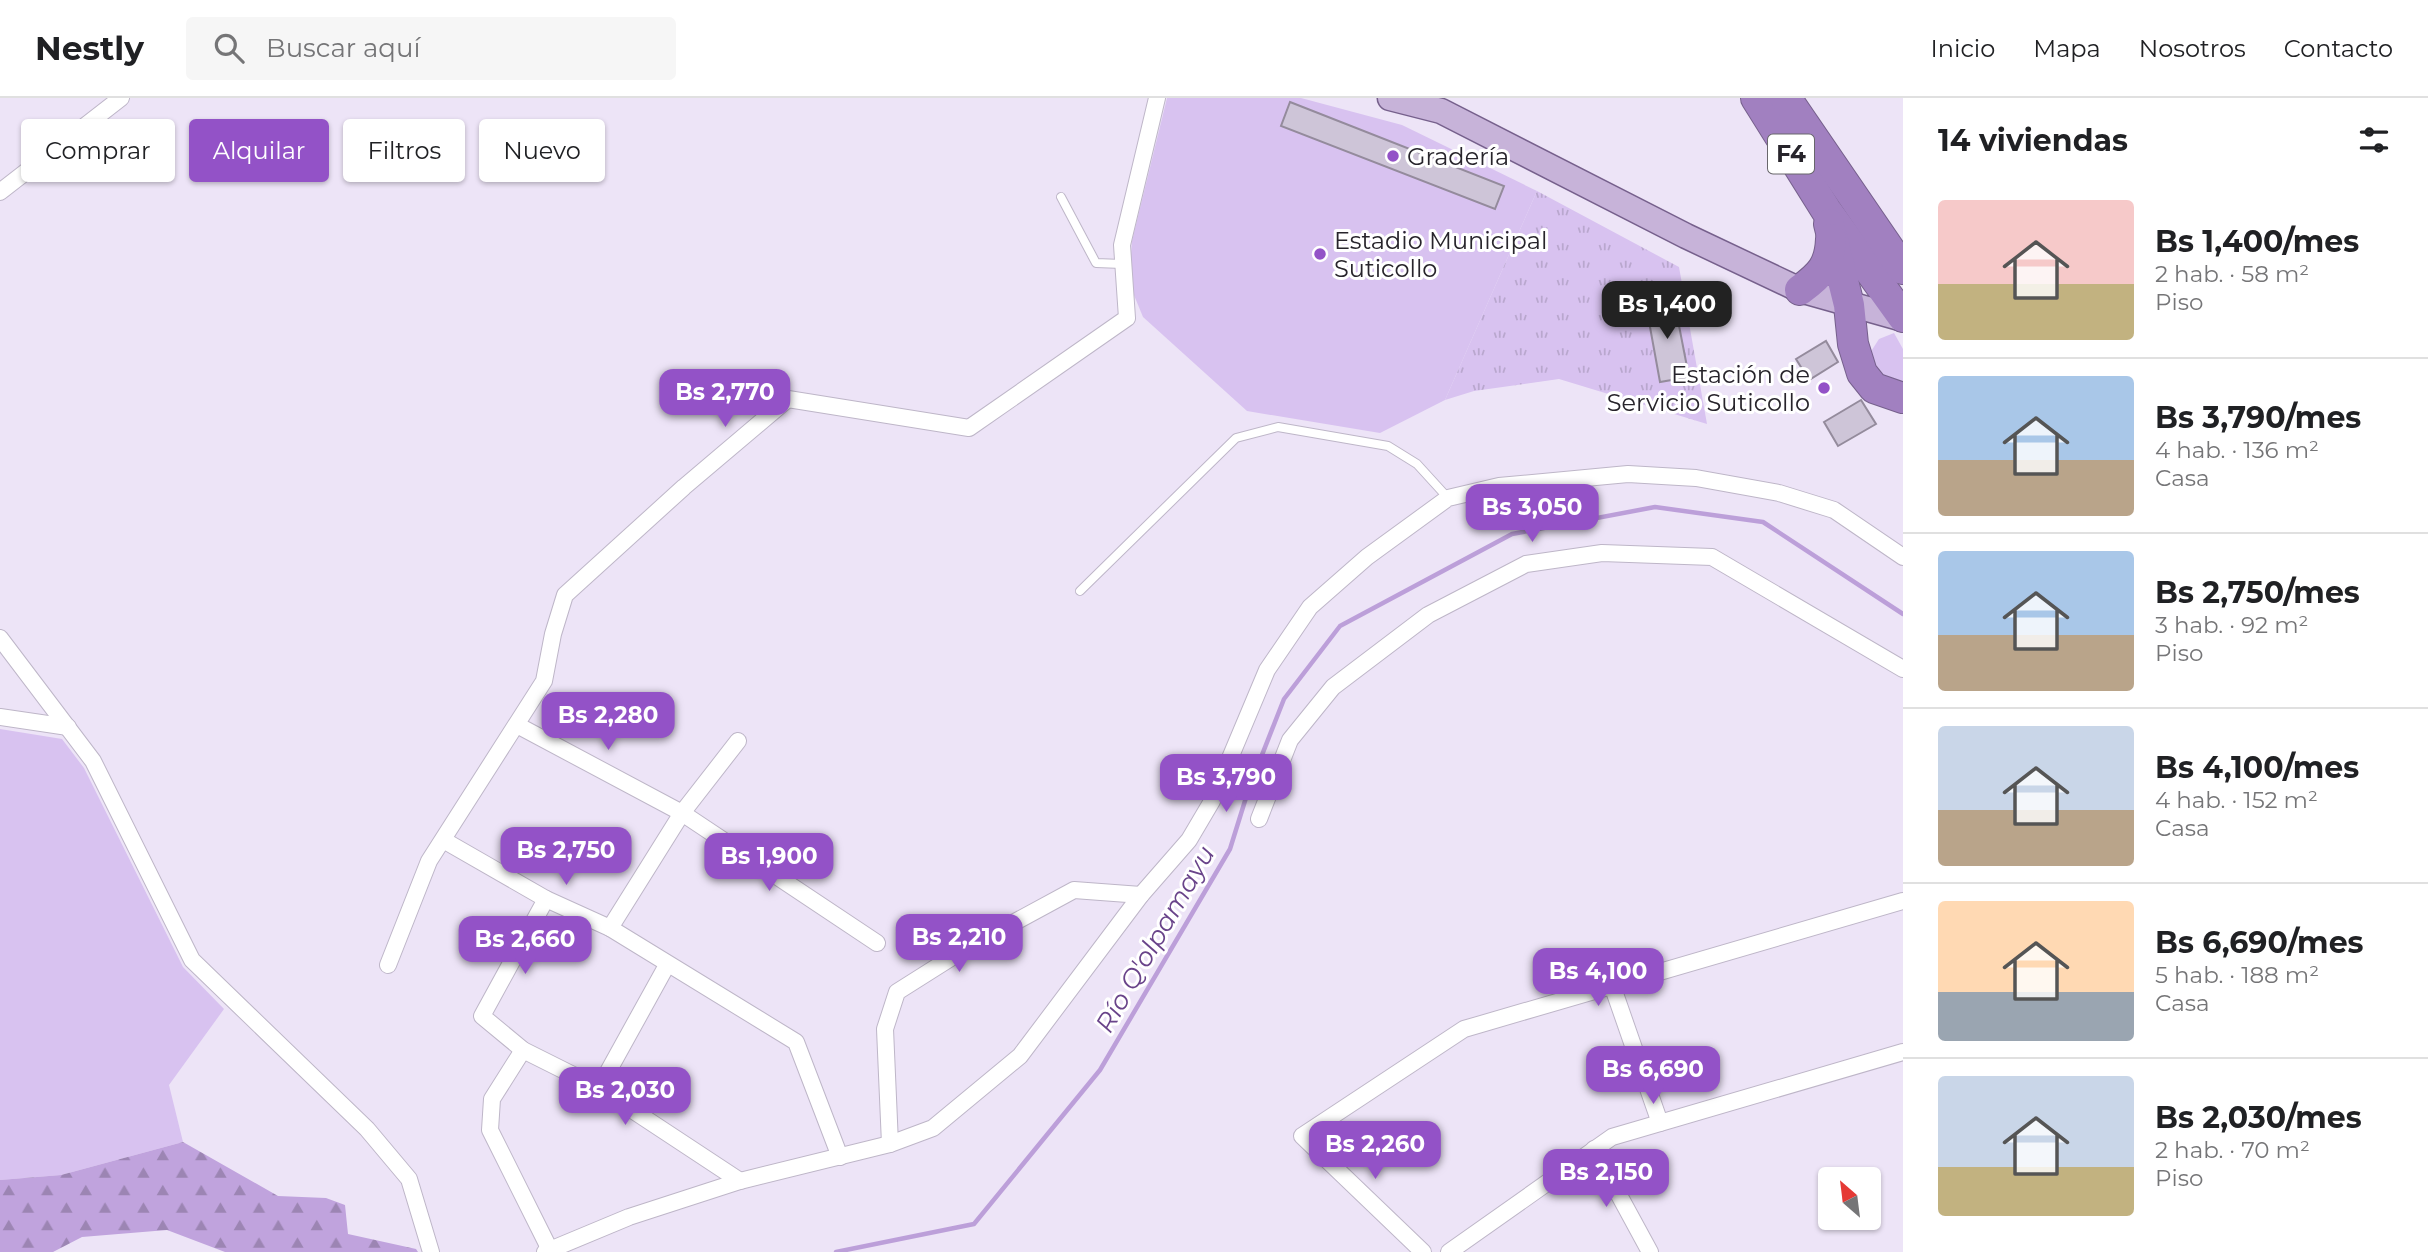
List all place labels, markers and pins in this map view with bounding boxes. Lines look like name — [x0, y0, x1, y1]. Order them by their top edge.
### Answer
place label: Gradería — [1407, 142, 1509, 171]
marker: Gradería — [1385, 148, 1401, 164]
place label: Estadio Municipal Suticollo — [1334, 226, 1547, 283]
marker: Estadio Municipal Suticollo — [1312, 246, 1328, 262]
pin: Bs 1,400 — [1595, 282, 1739, 341]
place label: Estación de Servicio Suticollo — [1607, 360, 1810, 417]
pin: Bs 2,770 — [653, 370, 797, 429]
marker: Estación de Servicio Suticollo — [1816, 380, 1832, 396]
pin: Bs 3,050 — [1460, 484, 1604, 544]
pin: Bs 2,280 — [536, 692, 680, 752]
pin: Bs 3,790 — [1154, 754, 1298, 814]
pin: Bs 2,750 — [494, 828, 638, 887]
pin: Bs 1,900 — [697, 834, 841, 893]
pin: Bs 2,210 — [887, 914, 1031, 974]
pin: Bs 2,660 — [453, 916, 597, 976]
pin: Bs 4,100 — [1526, 948, 1670, 1008]
pin: Bs 6,690 — [1581, 1046, 1725, 1106]
pin: Bs 2,030 — [553, 1068, 697, 1127]
pin: Bs 2,260 — [1303, 1122, 1447, 1181]
pin: Bs 2,150 — [1534, 1150, 1678, 1209]

